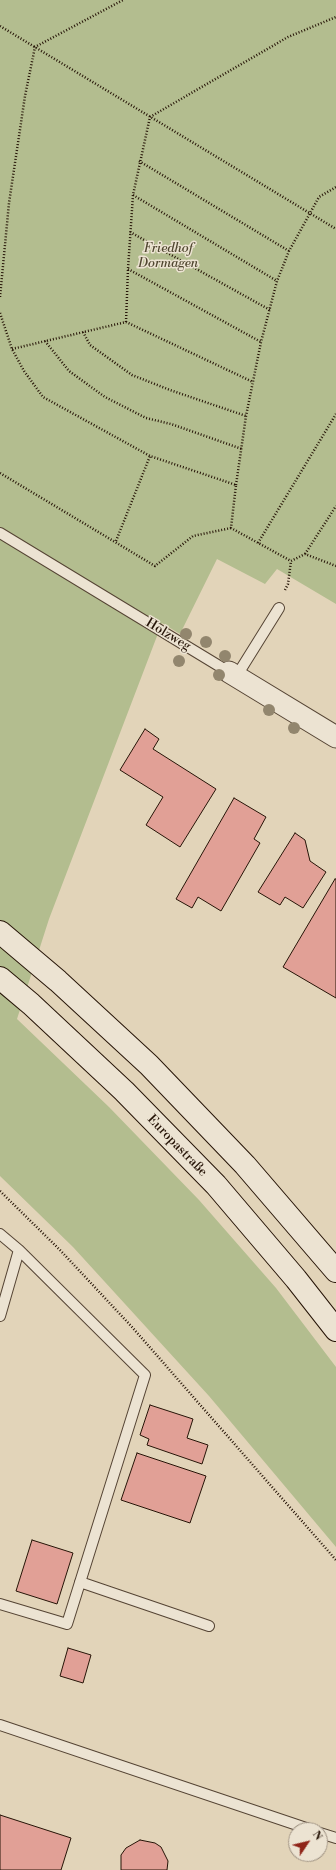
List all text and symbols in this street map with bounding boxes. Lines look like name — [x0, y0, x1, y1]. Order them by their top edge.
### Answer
park label: Friedhof Dormagen — [138, 241, 198, 272]
street label: Holzweg — [143, 615, 193, 655]
street label: Europastraße — [144, 1112, 210, 1180]
north arrow — [288, 1822, 328, 1862]
text: N — [309, 1828, 325, 1843]

